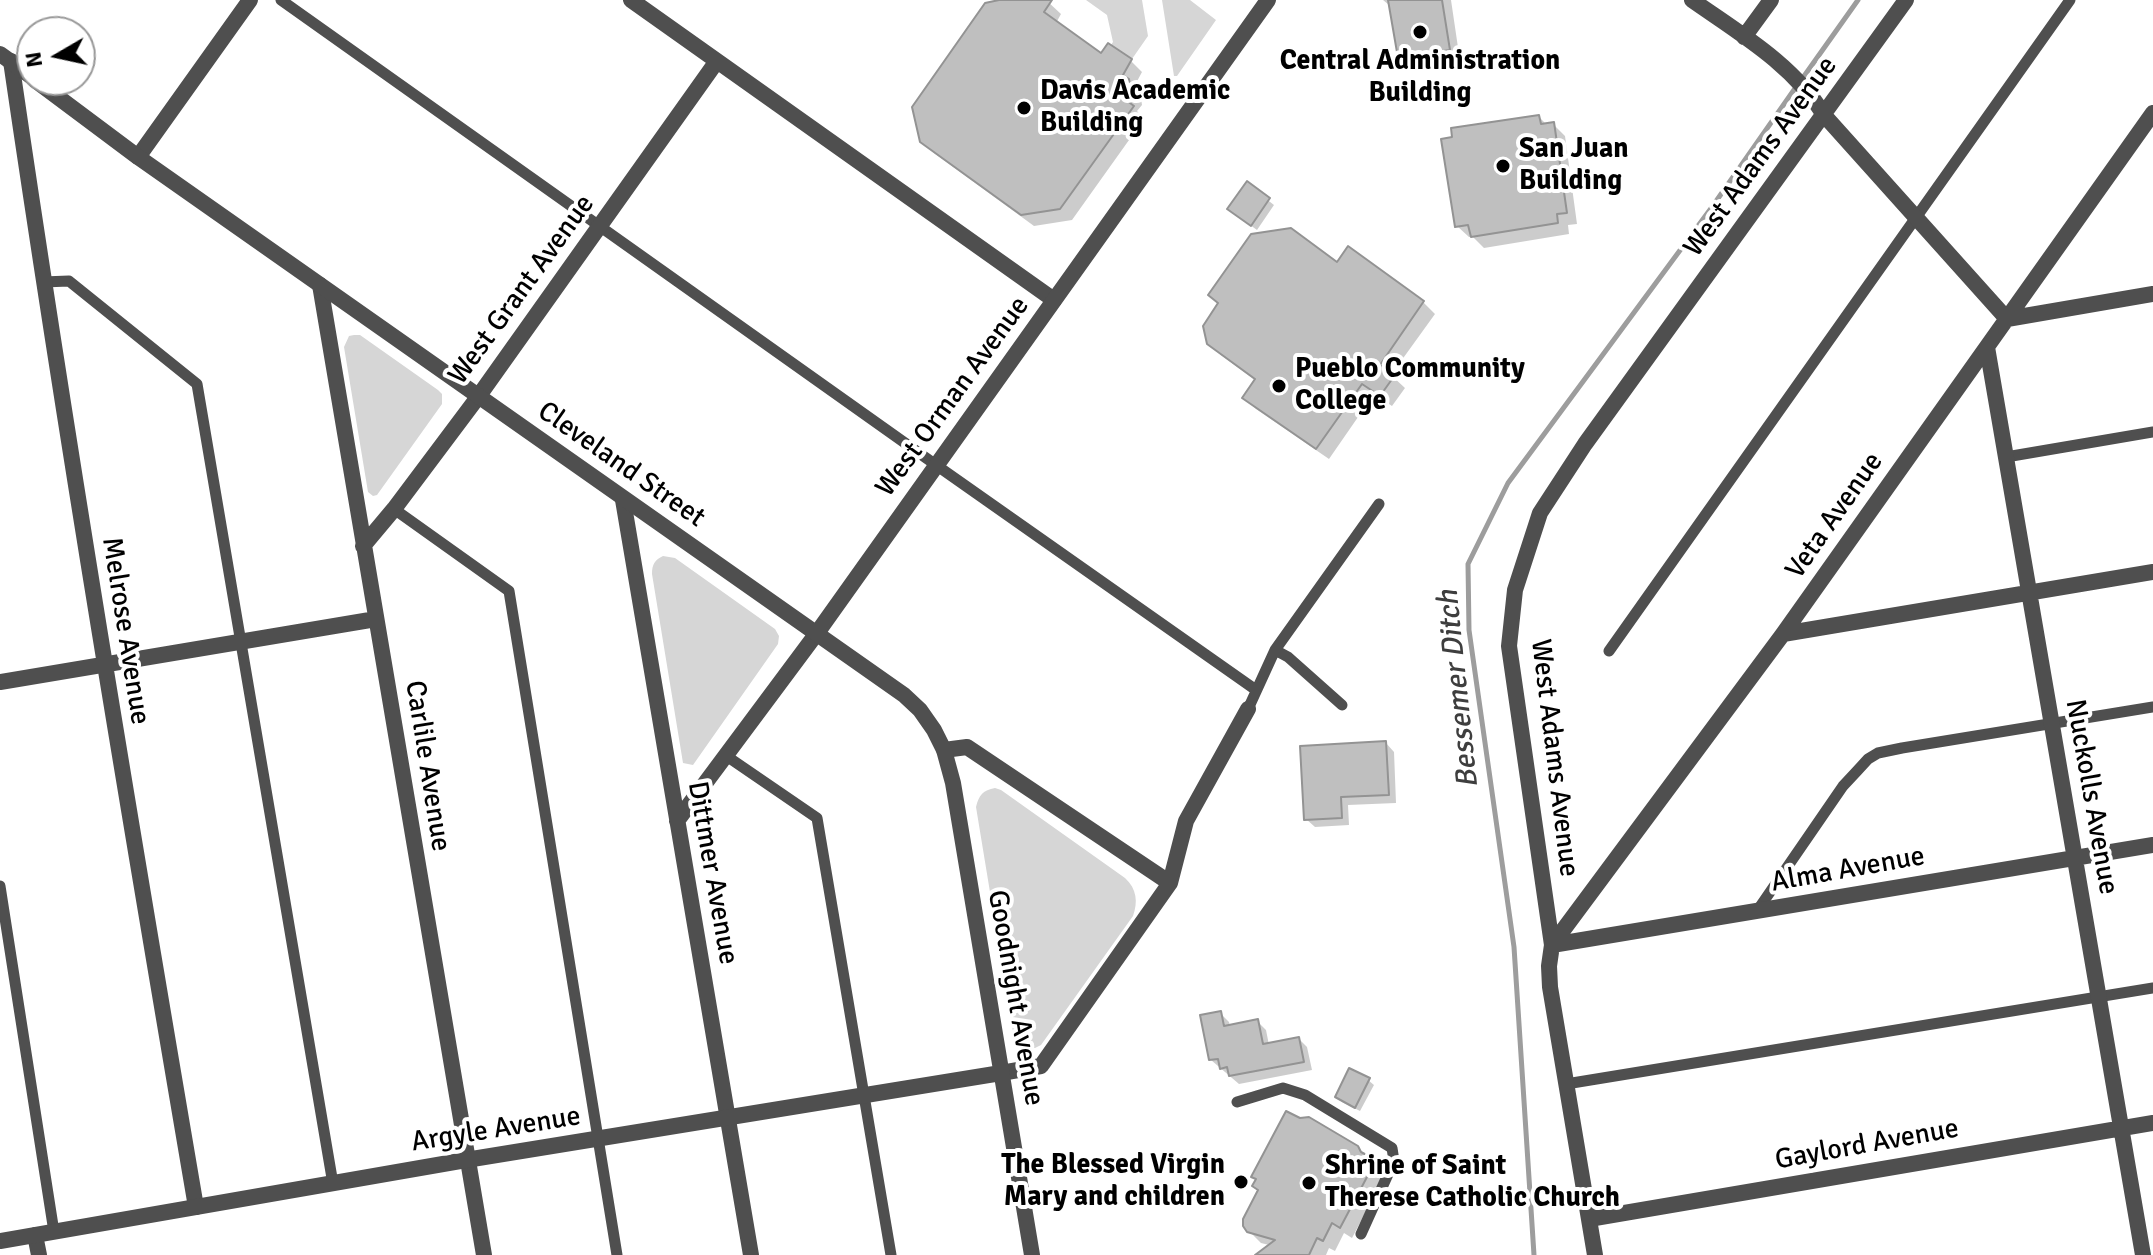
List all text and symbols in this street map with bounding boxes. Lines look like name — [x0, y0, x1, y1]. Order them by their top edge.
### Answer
north arrow — [16, 16, 96, 96]
marker: Central Administration Building — [1411, 23, 1429, 41]
place label: Central Administration Building — [1280, 45, 1560, 111]
text: N — [19, 50, 48, 69]
street label: West Adams Avenue — [1677, 50, 1845, 264]
place label: Davis Academic Building — [1040, 75, 1230, 141]
marker: Davis Academic Building — [1015, 99, 1033, 117]
place label: San Juan Building — [1519, 133, 1629, 199]
marker: San Juan Building — [1494, 157, 1512, 175]
street label: West Grant Avenue — [442, 189, 602, 391]
street label: West Orman Avenue — [869, 290, 1037, 504]
place label: Pueblo Community College — [1295, 353, 1525, 419]
marker: Pueblo Community College — [1270, 377, 1288, 395]
street label: Cleveland Street — [531, 395, 711, 535]
street label: Veta Avenue — [1779, 446, 1891, 586]
street label: Melrose Avenue — [94, 535, 156, 727]
water label: Bessemer Ditch — [1431, 588, 1487, 790]
street label: West Adams Avenue — [1523, 637, 1585, 879]
street label: Carlile Avenue — [397, 678, 457, 854]
street label: Nuckolls Avenue — [2057, 697, 2125, 897]
street label: Dittmer Avenue — [679, 779, 745, 967]
street label: Alma Avenue — [1769, 840, 1927, 900]
street label: Goodnight Avenue — [979, 888, 1051, 1108]
street label: Argyle Avenue — [409, 1100, 583, 1160]
street label: Gaylord Avenue — [1772, 1112, 1962, 1178]
place label: The Blessed Virgin Mary and children — [1001, 1149, 1225, 1215]
place label: Shrine of Saint Therese Catholic Church — [1325, 1150, 1620, 1216]
marker: The Blessed Virgin Mary and children — [1232, 1173, 1250, 1191]
marker: Shrine of Saint Therese Catholic Church — [1300, 1174, 1318, 1192]

